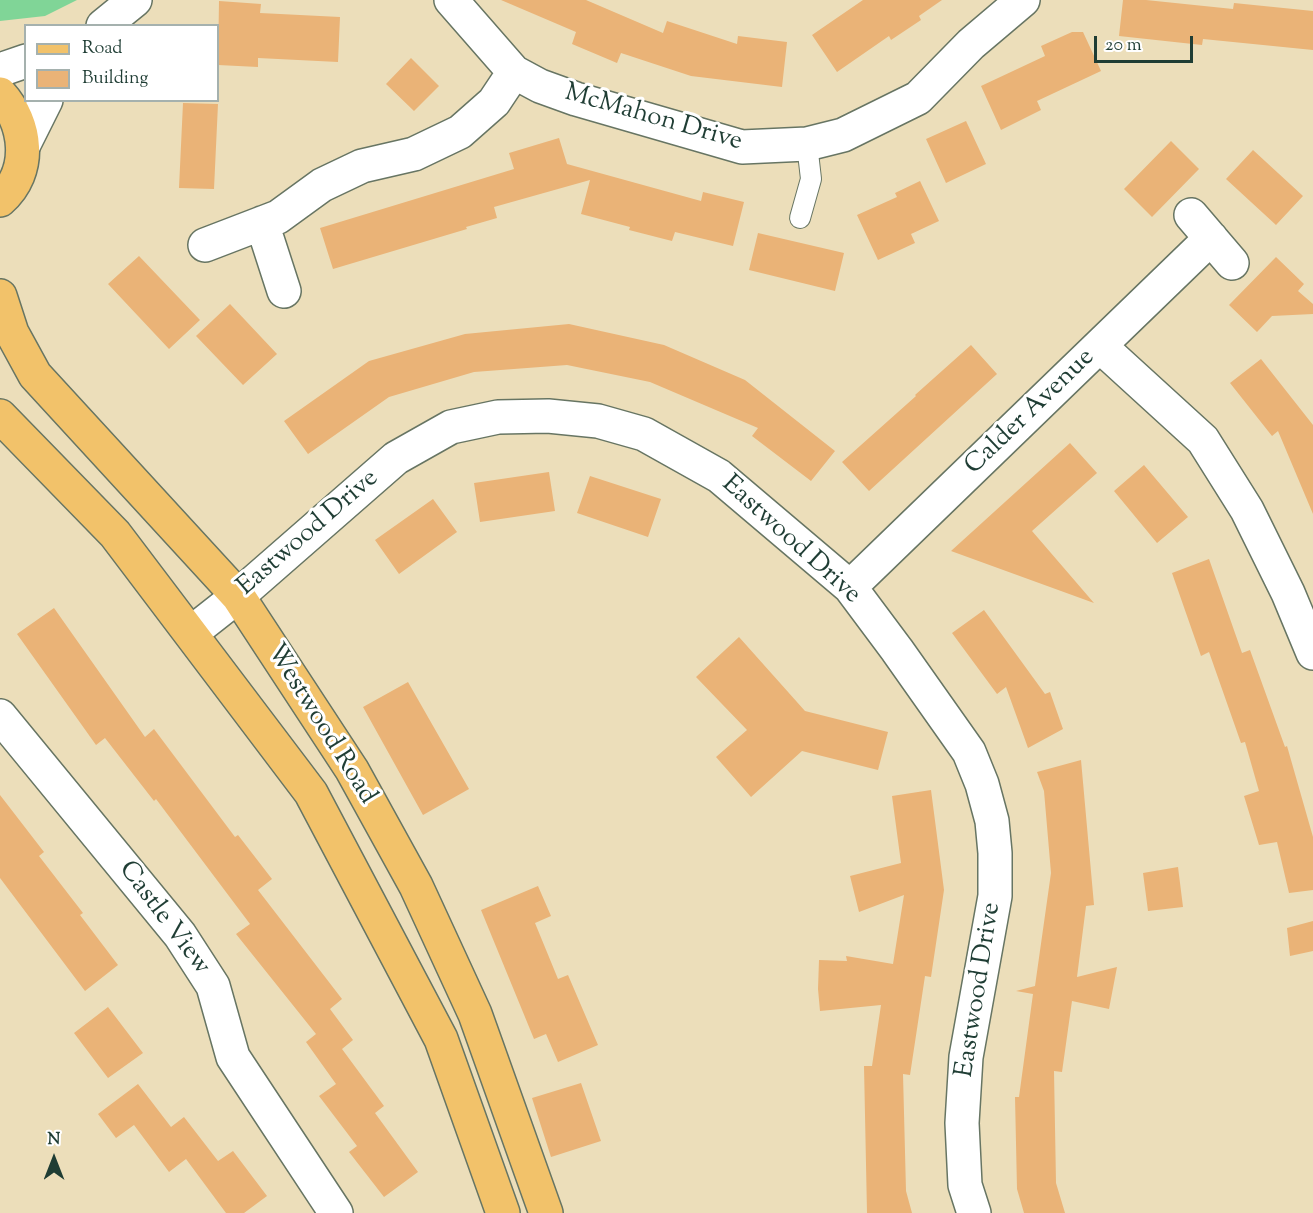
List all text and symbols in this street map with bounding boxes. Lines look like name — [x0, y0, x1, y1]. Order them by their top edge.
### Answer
legend — [24, 24, 219, 102]
scale bar — [1097, 24, 1196, 62]
text: 20 m — [1105, 33, 1142, 59]
text: Road — [82, 36, 122, 62]
text: Building — [82, 66, 148, 92]
street label: McMahon Drive — [561, 79, 745, 159]
street label: Calder Avenue — [960, 343, 1102, 483]
street label: Eastwood Drive — [232, 464, 386, 604]
street label: Eastwood Drive — [714, 470, 866, 612]
street label: Westwood Road — [258, 639, 382, 811]
street label: Castle View — [110, 856, 216, 982]
street label: Eastwood Drive — [951, 900, 1009, 1080]
north arrow — [24, 1129, 84, 1189]
text: N — [48, 1129, 60, 1152]

